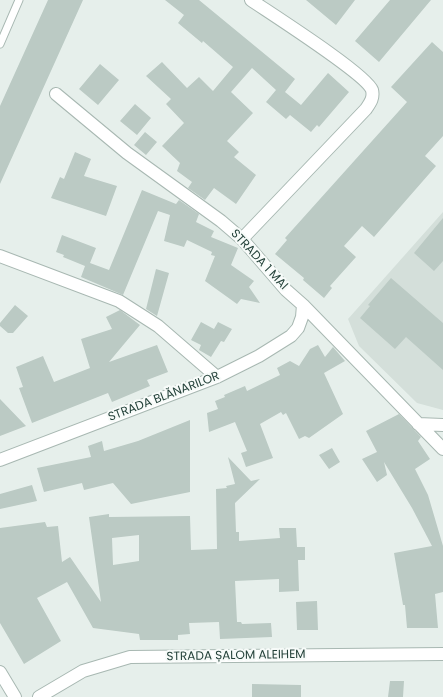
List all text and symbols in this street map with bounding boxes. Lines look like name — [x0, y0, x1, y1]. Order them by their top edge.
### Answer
street label: STRADA 1 MAI — [227, 227, 291, 293]
street label: STRADA BLĂNARILOR — [106, 369, 222, 425]
street label: STRADA ȘALOM ALEIHEM — [166, 648, 306, 664]

